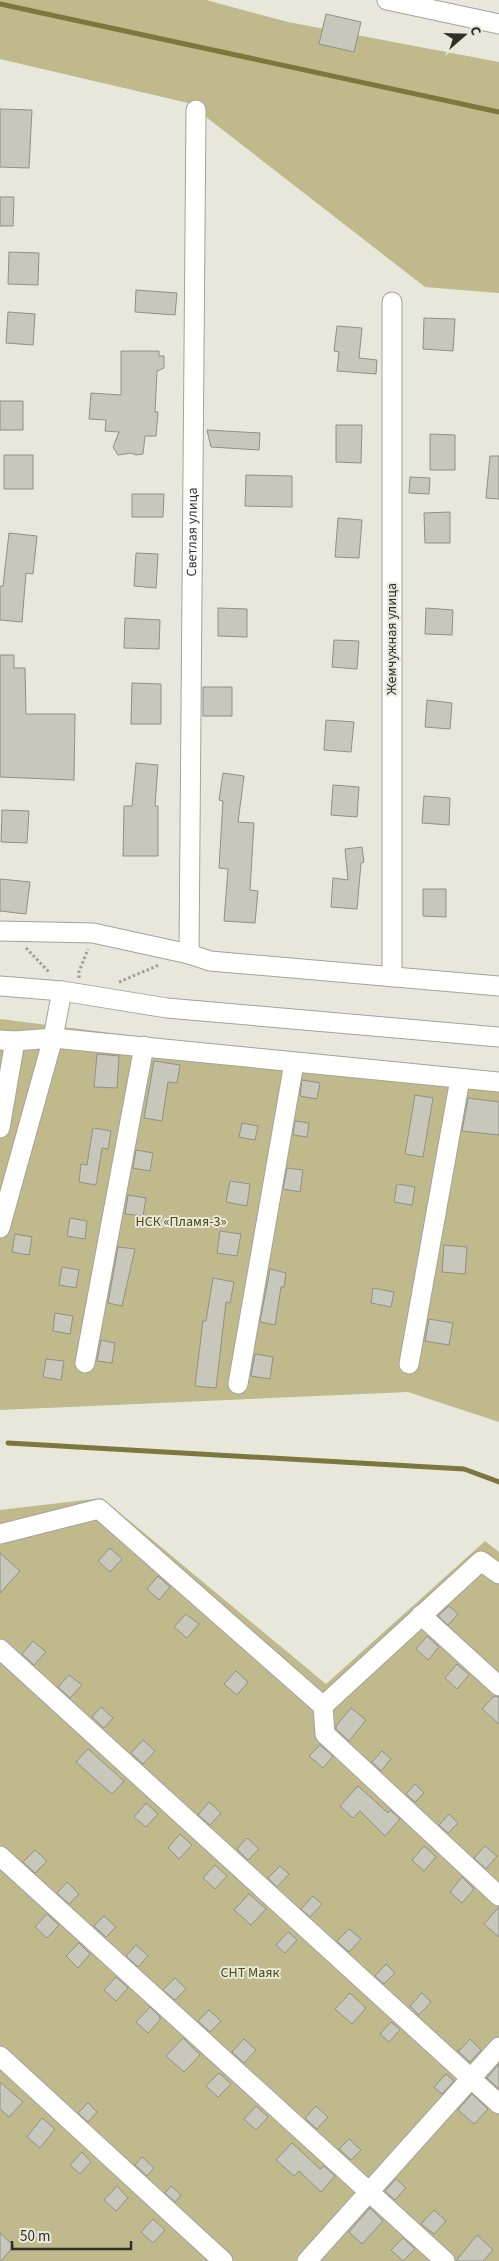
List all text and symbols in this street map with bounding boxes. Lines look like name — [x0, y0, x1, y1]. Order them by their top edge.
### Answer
north arrow — [439, 10, 489, 60]
text: С — [464, 24, 486, 38]
street label: Светлая улица — [182, 487, 203, 577]
street label: Жемчужная улица — [382, 583, 402, 695]
park label: НСК «Пламя-3» — [136, 1212, 226, 1232]
park label: СНТ Маяк — [221, 1963, 279, 1983]
scale bar — [12, 2218, 131, 2250]
text: 50 m — [20, 2226, 50, 2247]

